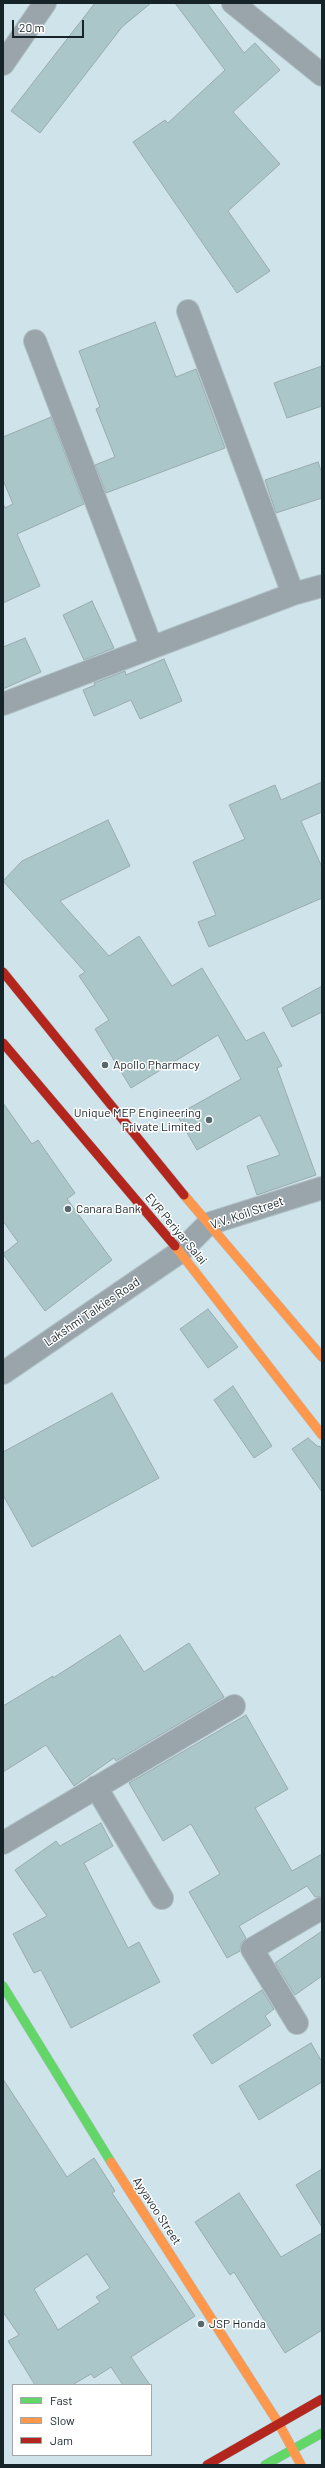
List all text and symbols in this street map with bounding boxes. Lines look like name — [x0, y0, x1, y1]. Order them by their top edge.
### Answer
scale bar — [14, 12, 86, 38]
text: 20 m — [19, 20, 45, 34]
place label: Apollo Pharmacy — [113, 1058, 200, 1072]
marker: Apollo Pharmacy — [100, 1060, 110, 1070]
place label: Unique MEP Engineering Private Limited — [74, 1106, 201, 1134]
marker: Unique MEP Engineering Private Limited — [204, 1115, 214, 1125]
street label: EVR Periyar Salai — [142, 1191, 210, 1267]
street label: V.V. Koil Street — [209, 1194, 285, 1232]
place label: Canara Bank — [76, 1202, 141, 1216]
marker: Canara Bank — [63, 1204, 73, 1214]
street label: Lakshmi Talkies Road — [41, 1275, 143, 1349]
street label: Ayyavoo Street — [130, 2175, 184, 2247]
place label: JSP Honda — [209, 2317, 266, 2331]
marker: JSP Honda — [196, 2319, 206, 2329]
legend — [12, 2384, 152, 2456]
text: Fast — [50, 2393, 73, 2407]
text: Slow — [50, 2413, 75, 2427]
text: Jam — [50, 2433, 73, 2447]

